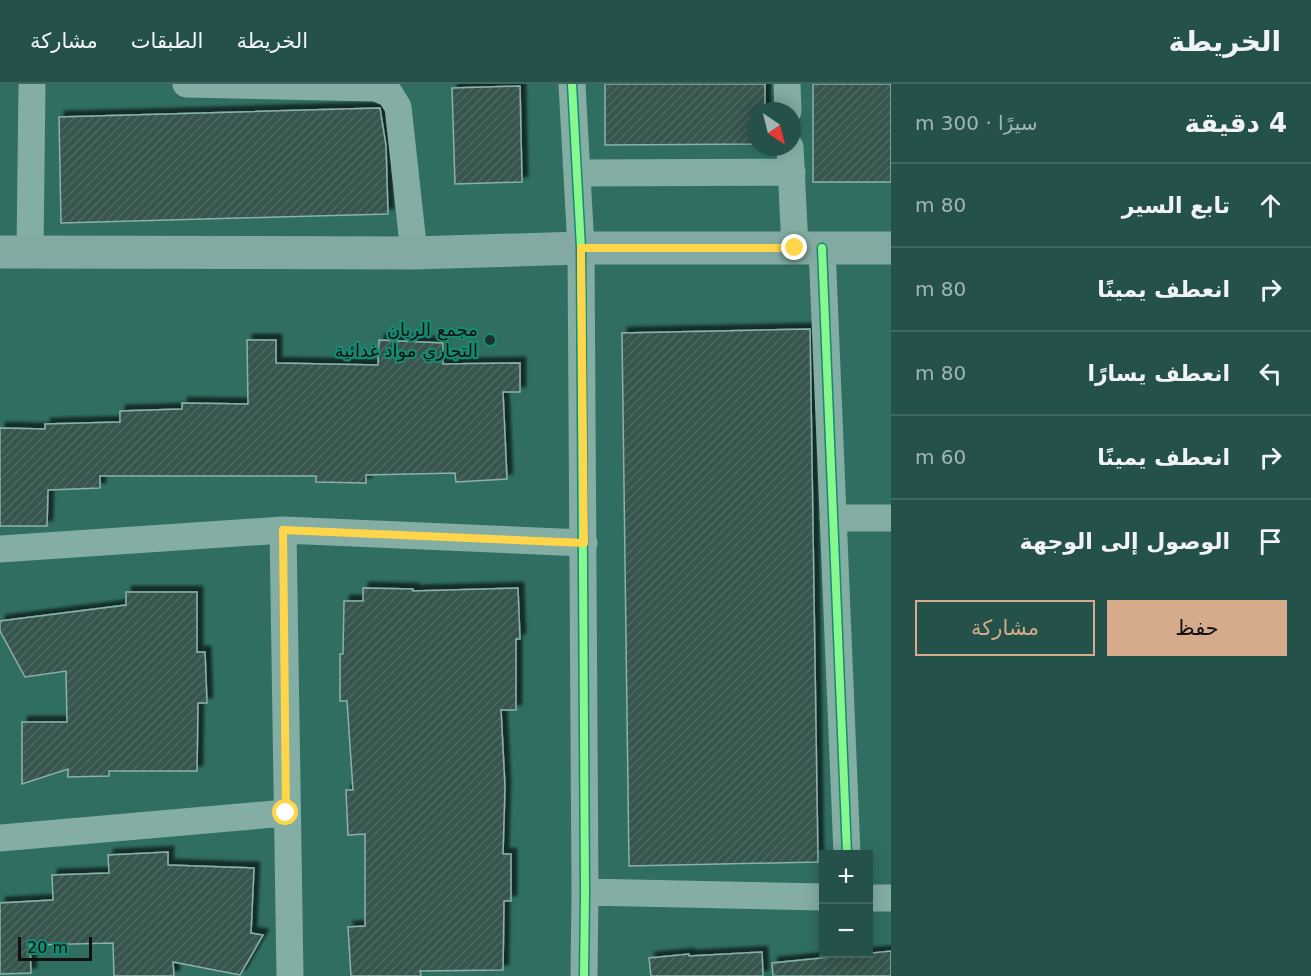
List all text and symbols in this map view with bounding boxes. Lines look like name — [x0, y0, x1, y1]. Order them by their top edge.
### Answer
text: الخريطة — [1169, 25, 1281, 58]
text: مشاركة — [30, 29, 98, 53]
text: الطبقات — [131, 29, 203, 53]
text: الخريطة — [236, 29, 308, 53]
north arrow — [747, 102, 801, 156]
text: 4 دقيقة — [1184, 108, 1287, 138]
text: سيرًا · 300 m — [915, 111, 1038, 135]
icon: ahead — [1254, 189, 1287, 222]
text: 80 m — [915, 193, 966, 217]
text: تابع السير — [1122, 193, 1230, 218]
route end — [781, 234, 807, 260]
icon: right — [1254, 273, 1287, 306]
text: 80 m — [915, 277, 966, 301]
text: انعطف يمينًا — [1097, 277, 1230, 302]
place label: مجمع الريان التجاري مواد غدائية — [335, 319, 478, 362]
marker: مجمع الريان التجاري مواد غدائية — [483, 333, 497, 347]
icon: left — [1254, 357, 1287, 390]
text: 80 m — [915, 361, 966, 385]
text: انعطف يسارًا — [1087, 361, 1230, 386]
icon: right — [1254, 441, 1287, 474]
text: 60 m — [915, 445, 966, 469]
text: انعطف يمينًا — [1097, 445, 1230, 470]
icon: arrive — [1254, 525, 1287, 558]
text: الوصول إلى الوجهة — [1020, 529, 1230, 554]
button: مشاركة — [915, 600, 1095, 656]
button: حفظ — [1107, 600, 1287, 656]
route start — [272, 799, 298, 825]
map controls — [819, 850, 873, 958]
button: + — [819, 850, 873, 904]
button: − — [819, 904, 873, 958]
scale bar — [18, 934, 92, 962]
text: 20 m — [27, 938, 68, 957]

